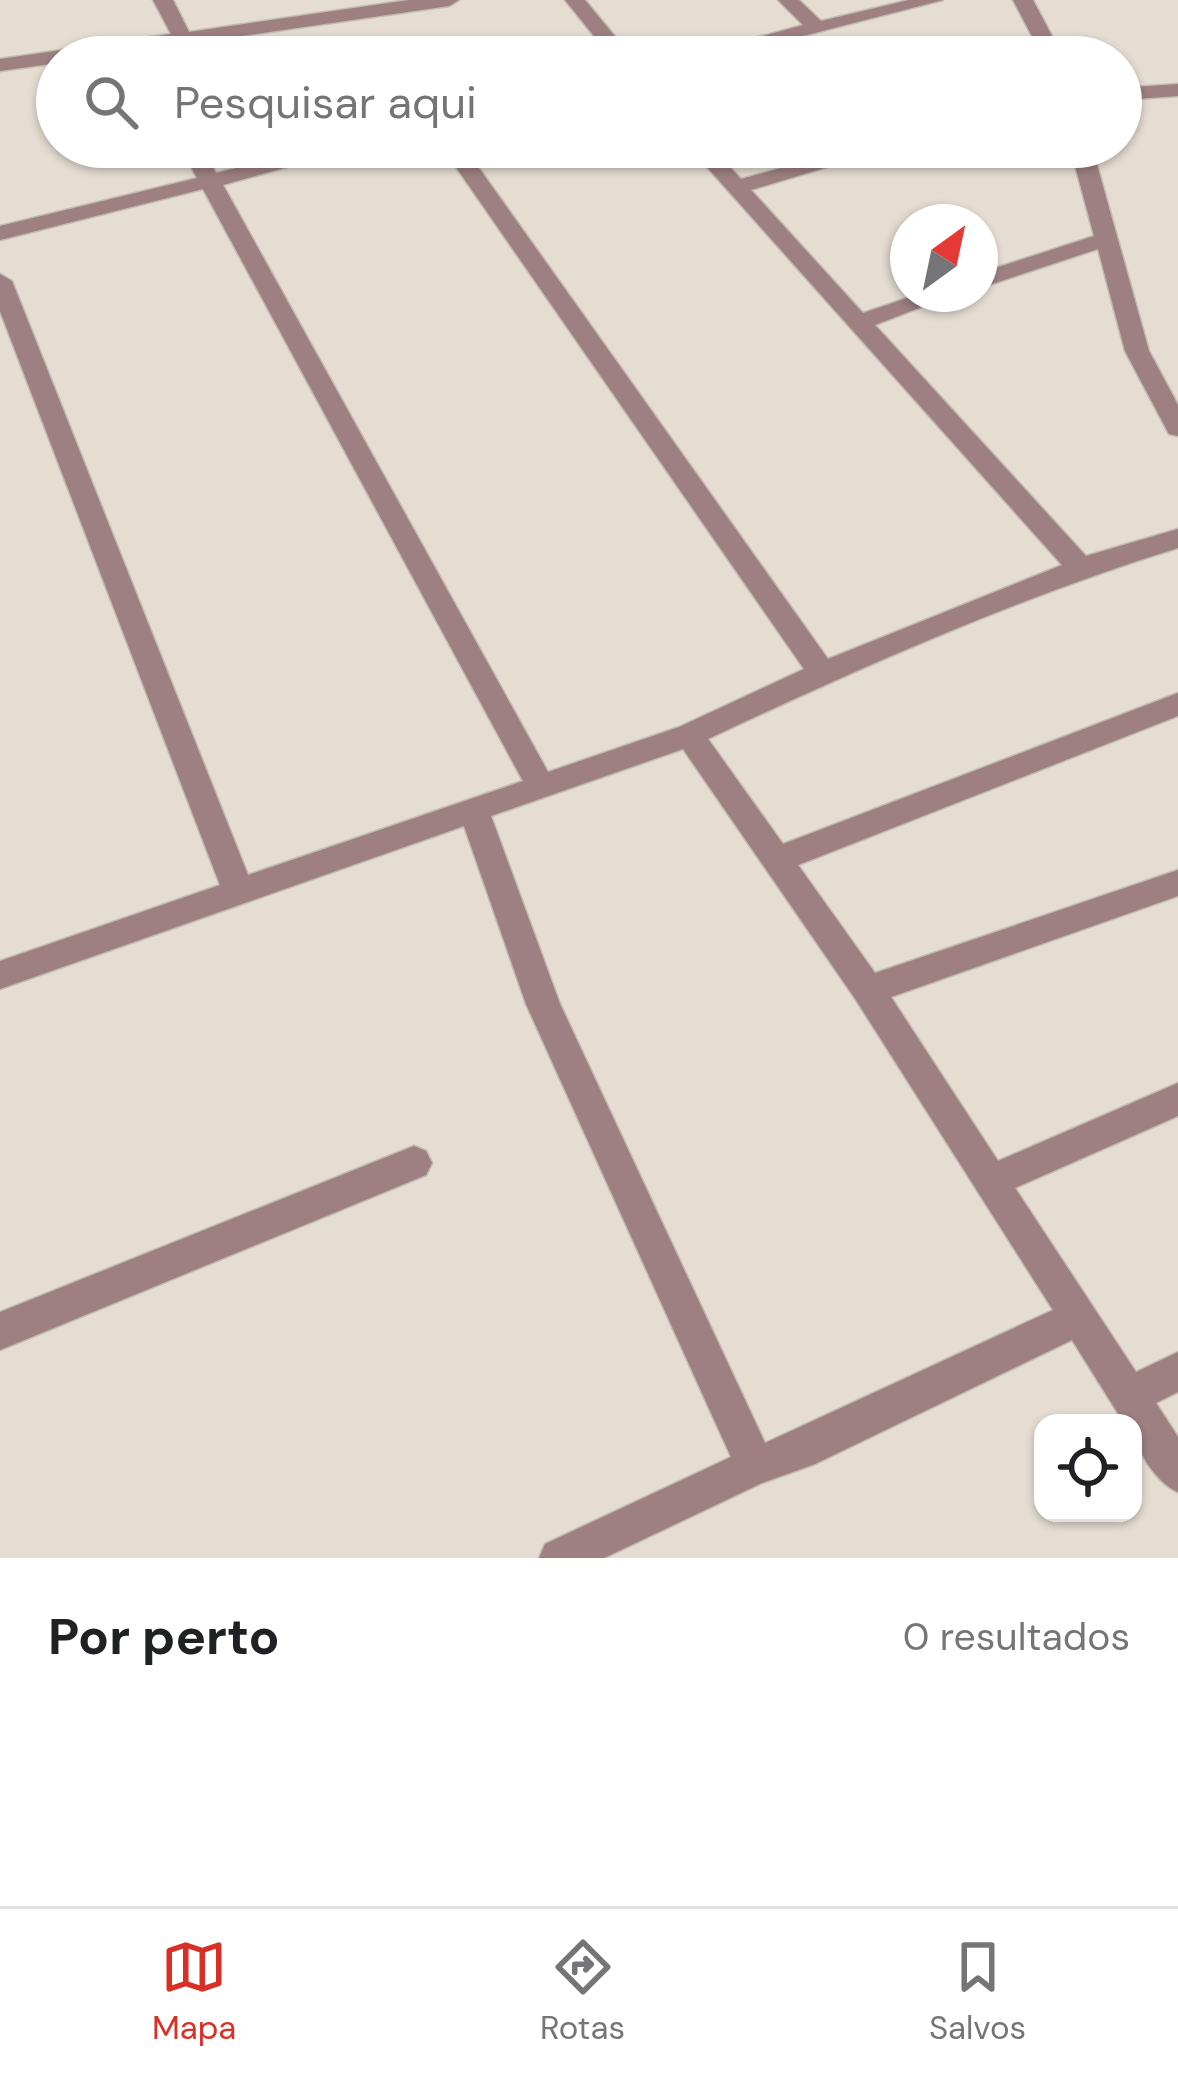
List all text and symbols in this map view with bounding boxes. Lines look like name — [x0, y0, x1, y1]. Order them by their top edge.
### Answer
search box — [36, 36, 1142, 168]
icon: search — [78, 69, 144, 135]
text: Pesquisar aqui — [174, 73, 477, 132]
north arrow — [890, 204, 998, 312]
map controls — [1034, 1414, 1142, 1522]
button: locate — [1034, 1414, 1142, 1522]
text: Por perto — [48, 1603, 280, 1670]
text: 0 resultados — [903, 1611, 1130, 1662]
tab: Mapa — [152, 1934, 236, 2049]
tab: Rotas — [540, 1934, 625, 2049]
tab: Salvos — [929, 1934, 1026, 2049]

